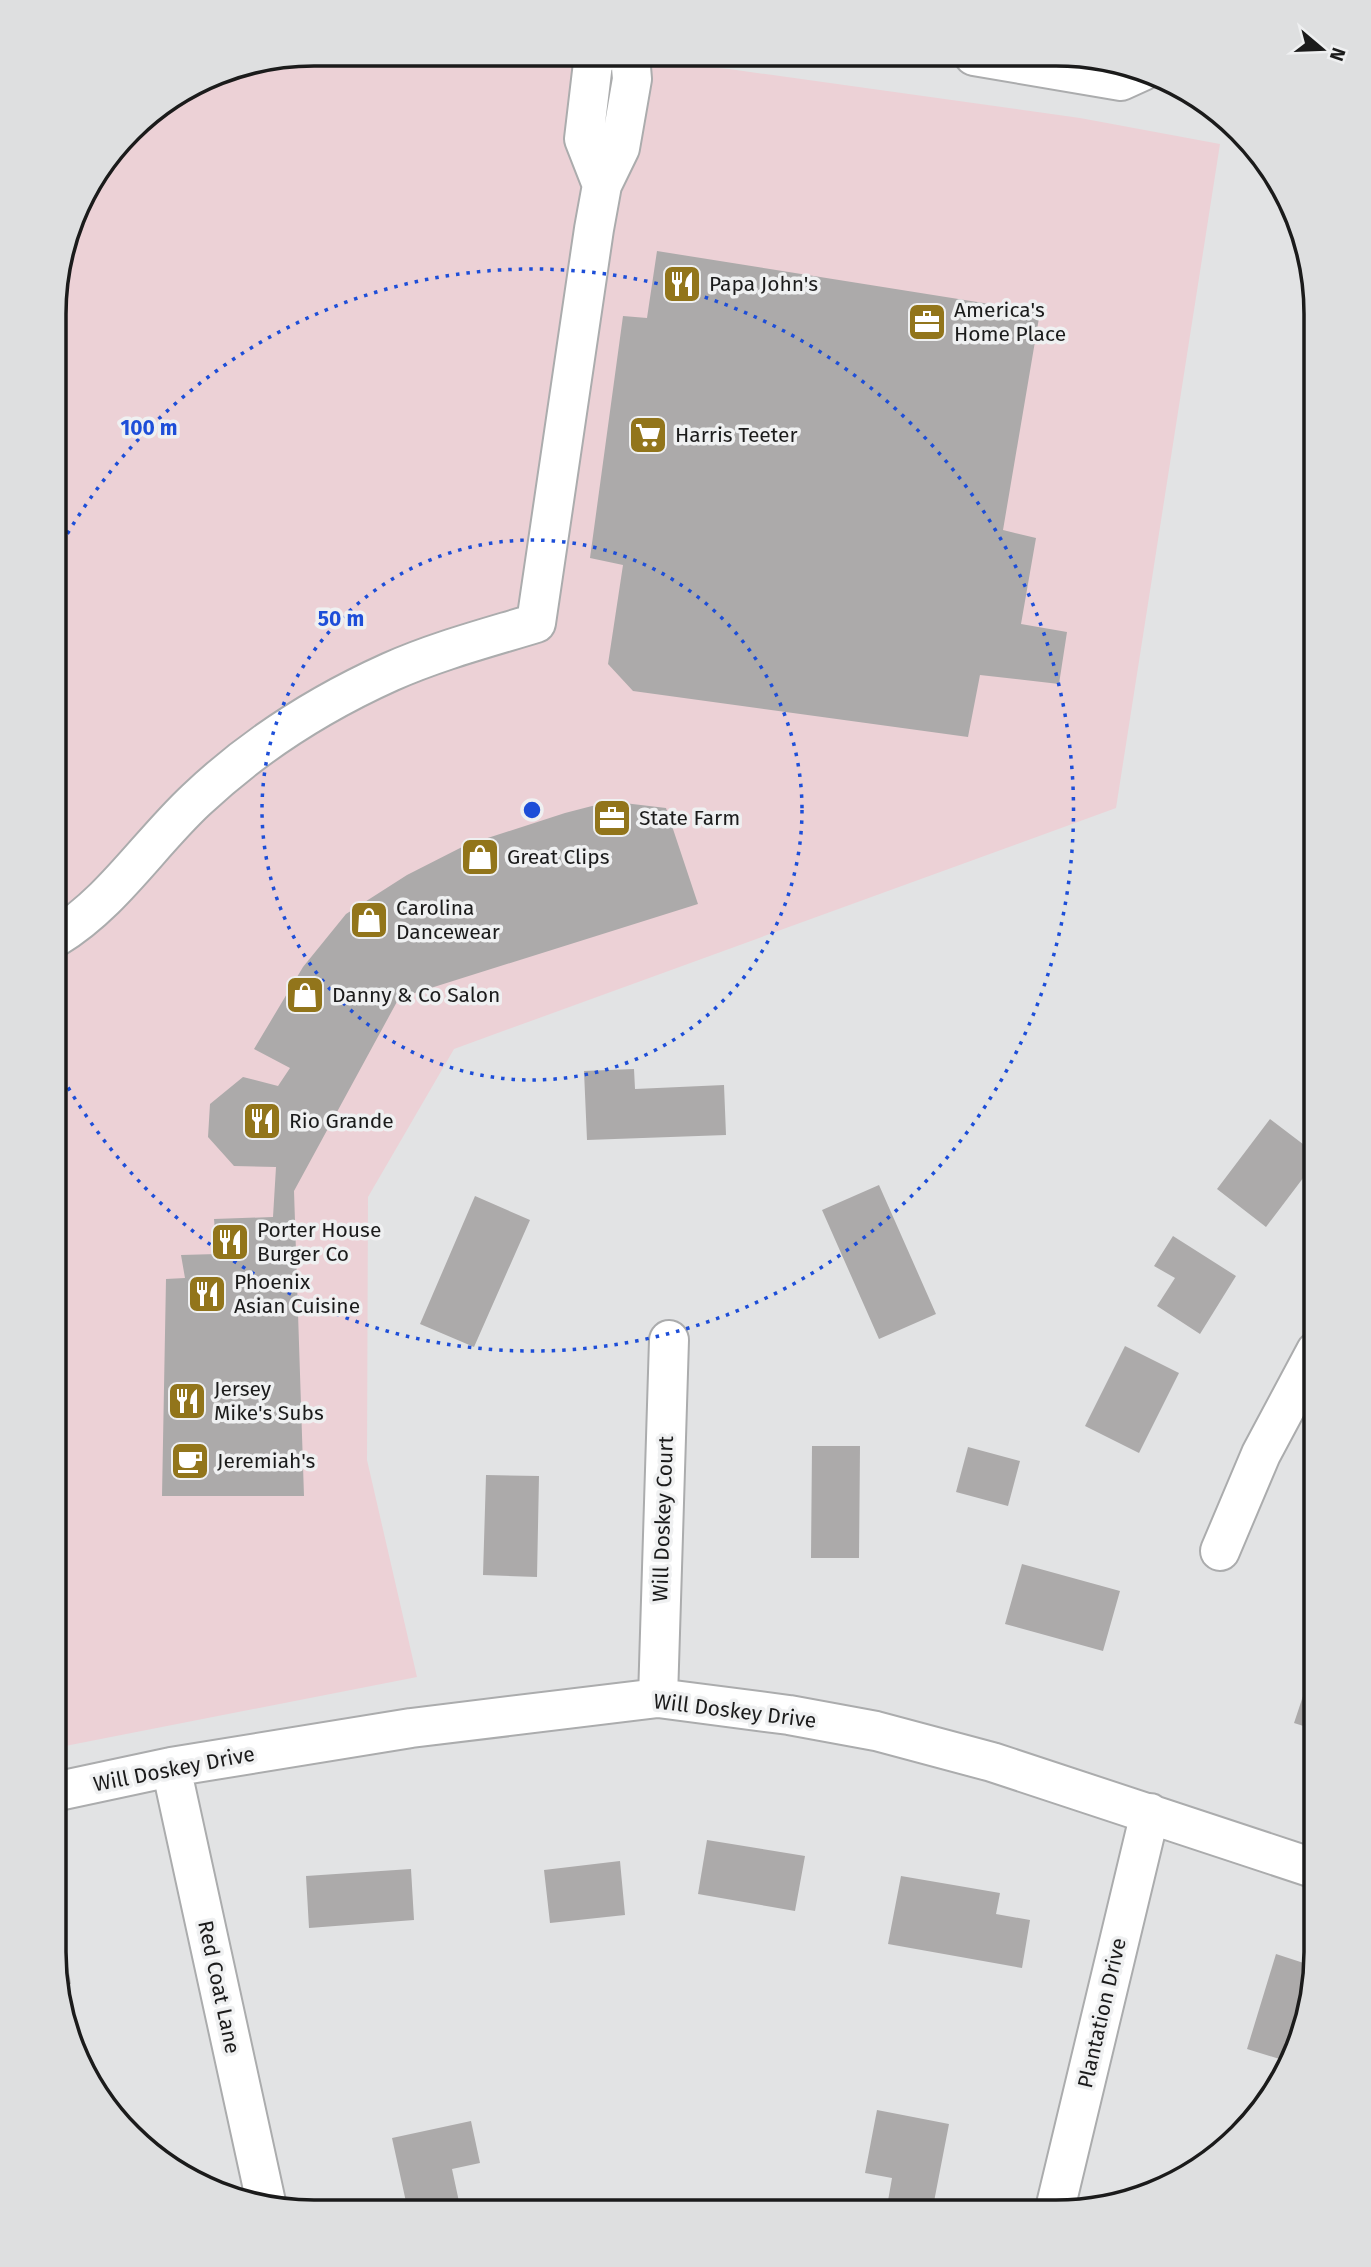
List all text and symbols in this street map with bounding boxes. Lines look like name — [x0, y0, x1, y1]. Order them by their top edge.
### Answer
north arrow — [1287, 14, 1357, 84]
text: N — [1325, 45, 1351, 64]
restaurant icon: Papa John's — [661, 263, 703, 305]
place label: Papa John's — [709, 271, 818, 297]
place label: America's Home Place — [954, 297, 1066, 347]
office icon: America's Home Place — [906, 301, 948, 343]
supermarket icon: Harris Teeter — [627, 414, 669, 456]
text: 100 m — [120, 415, 178, 441]
place label: Harris Teeter — [675, 422, 798, 448]
text: 50 m — [318, 606, 364, 632]
office icon: State Farm — [591, 797, 633, 839]
centre of rings — [520, 798, 544, 822]
place label: State Farm — [639, 805, 740, 831]
shop icon: Great Clips — [459, 836, 501, 878]
place label: Great Clips — [507, 844, 610, 870]
place label: Carolina Dancewear — [396, 895, 500, 945]
shop icon: Carolina Dancewear — [348, 899, 390, 941]
shop icon: Danny & Co Salon — [284, 974, 326, 1016]
place label: Danny & Co Salon — [332, 982, 500, 1008]
restaurant icon: Rio Grande — [241, 1100, 283, 1142]
place label: Rio Grande — [289, 1108, 394, 1134]
place label: Porter House Burger Co — [257, 1217, 381, 1267]
restaurant icon: Porter House Burger Co — [209, 1221, 251, 1263]
place label: Phoenix Asian Cuisine — [234, 1269, 360, 1319]
restaurant icon: Phoenix Asian Cuisine — [186, 1273, 228, 1315]
place label: Jersey Mike's Subs — [214, 1376, 324, 1426]
restaurant icon: Jersey Mike's Subs — [166, 1380, 208, 1422]
street label: Will Doskey Court — [647, 1435, 679, 1602]
cafe icon: Jeremiah's — [169, 1440, 211, 1482]
place label: Jeremiah's — [217, 1448, 316, 1474]
street label: Will Doskey Drive — [652, 1688, 818, 1734]
street label: Will Doskey Drive — [91, 1741, 257, 1797]
street label: Red Coat Lane — [192, 1918, 246, 2056]
street label: Plantation Drive — [1072, 1935, 1132, 2091]

